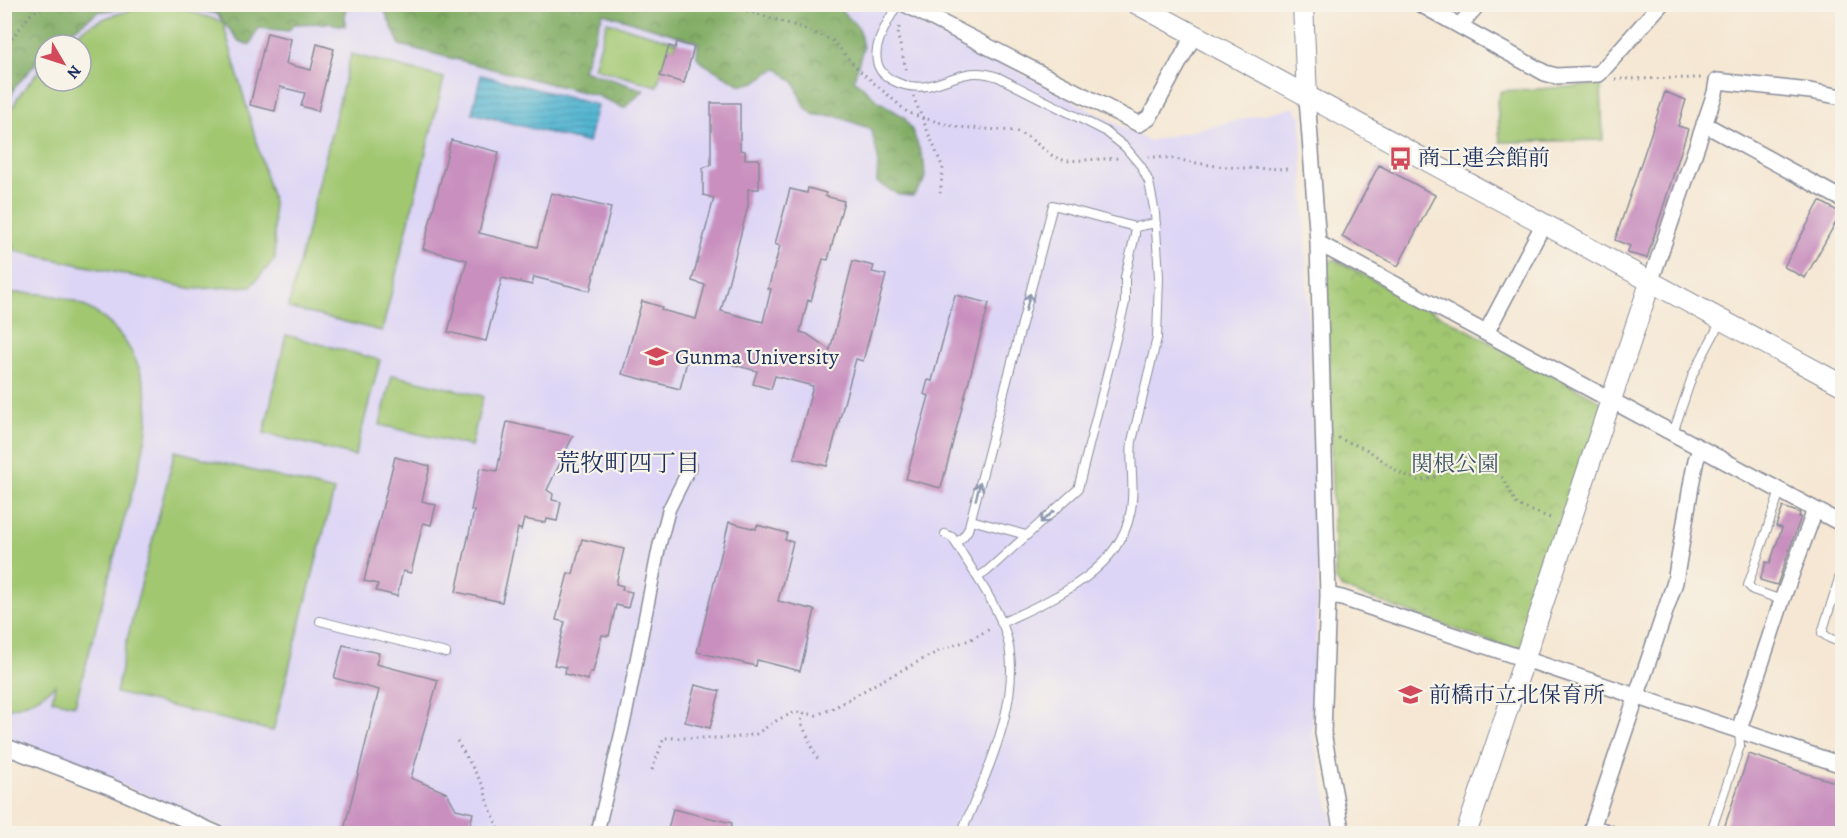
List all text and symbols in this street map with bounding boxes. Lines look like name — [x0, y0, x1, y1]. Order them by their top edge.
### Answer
north arrow — [33, 33, 93, 93]
text: N — [61, 60, 86, 84]
place label: 商工連会館前 — [1418, 143, 1550, 173]
bus stop icon: 商工連会館前 — [1387, 145, 1413, 171]
one-way arrow — [1022, 293, 1034, 312]
place label: Gunma University — [675, 342, 839, 372]
school or university icon: Gunma University — [644, 344, 670, 370]
district label: 荒牧町四丁目 — [556, 447, 700, 479]
park label: 関根公園 — [1411, 449, 1499, 479]
one-way arrow — [973, 482, 985, 501]
one-way arrow — [1040, 510, 1055, 524]
place label: 前橋市立北保育所 — [1429, 680, 1605, 710]
school or university icon: 前橋市立北保育所 — [1398, 682, 1424, 708]

